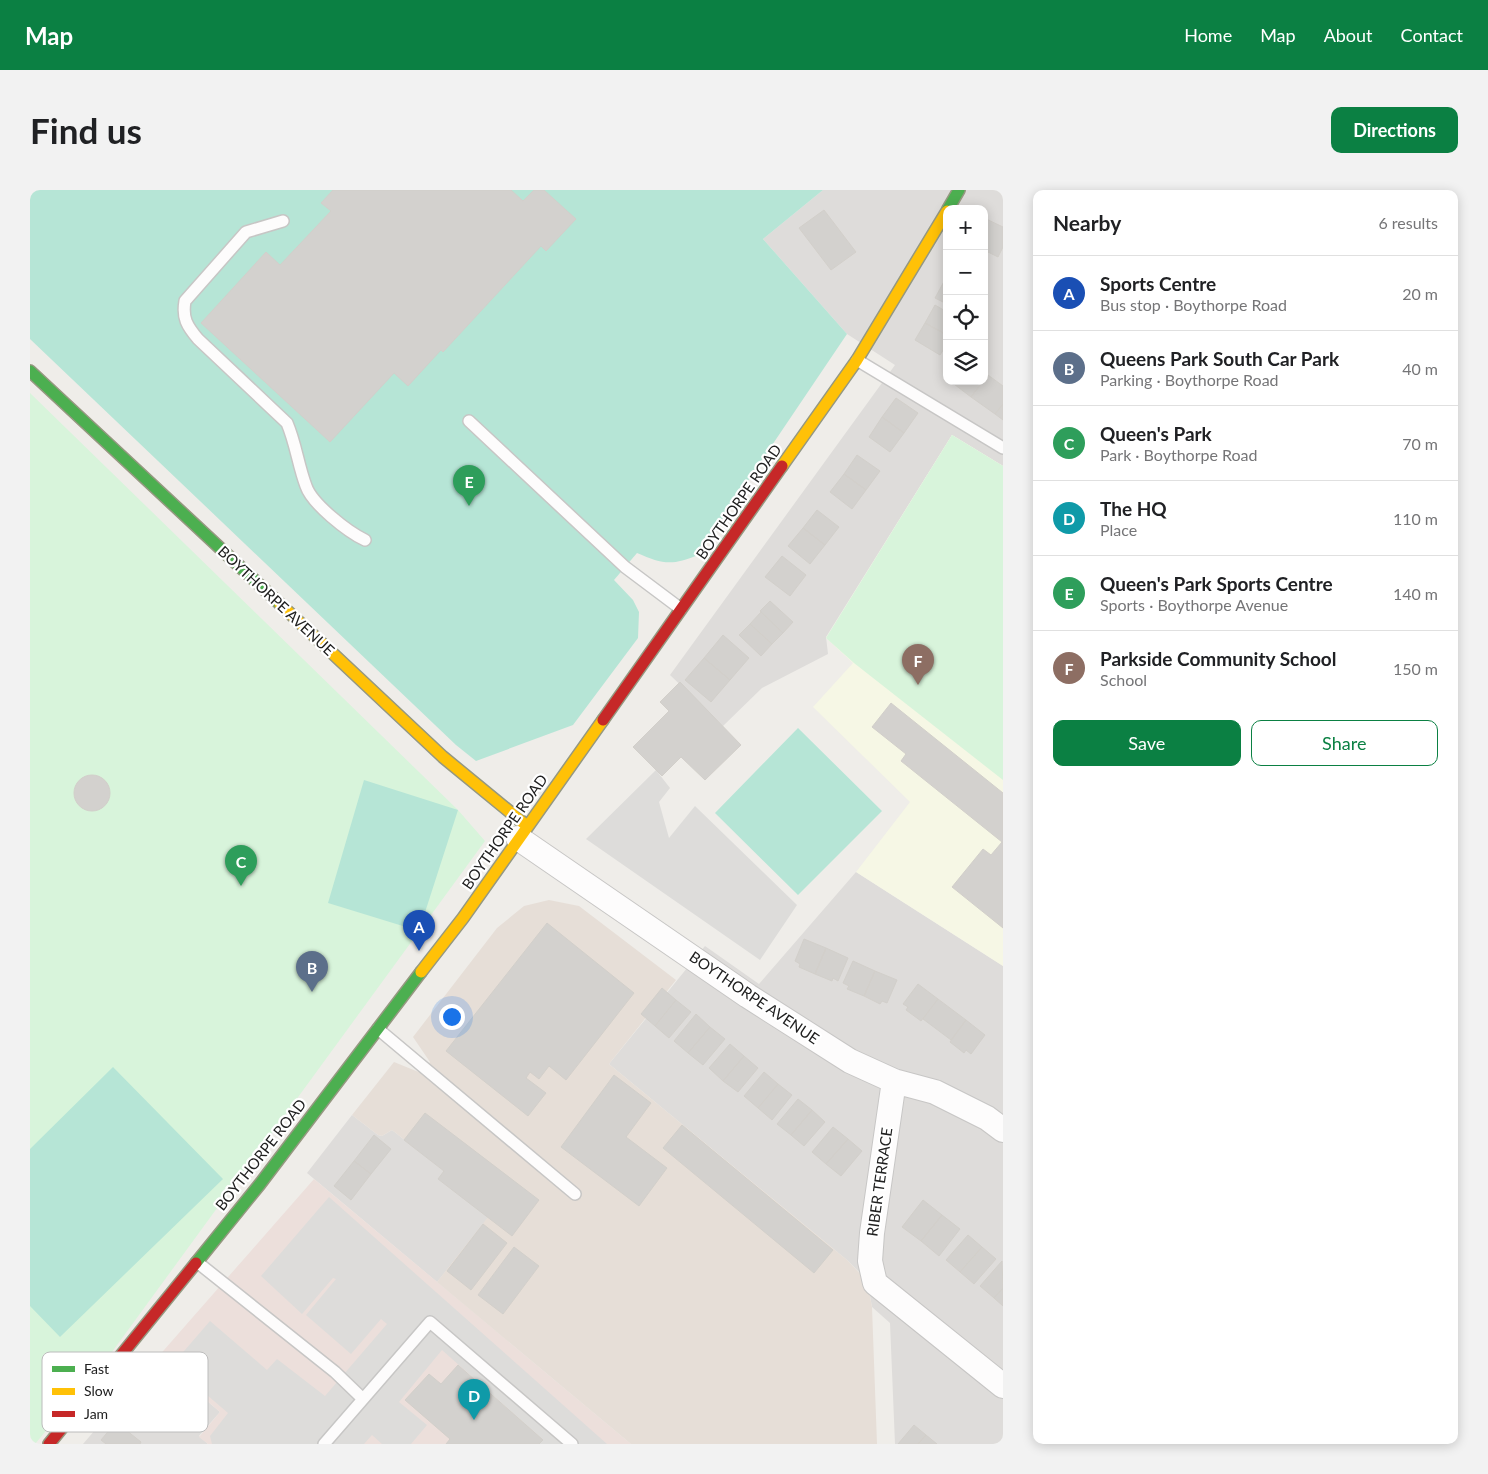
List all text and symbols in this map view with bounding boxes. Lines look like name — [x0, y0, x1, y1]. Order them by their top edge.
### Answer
text: Map — [25, 21, 73, 50]
text: Home — [1184, 24, 1232, 46]
text: Map — [1260, 24, 1296, 46]
text: About — [1324, 24, 1373, 46]
text: Contact — [1401, 24, 1463, 46]
button: Directions — [1331, 107, 1458, 153]
text: Find us — [30, 109, 142, 151]
map controls — [943, 205, 988, 385]
button: + — [943, 205, 988, 250]
text: Nearby — [1053, 210, 1121, 235]
text: 6 results — [1378, 213, 1438, 232]
button: − — [943, 250, 988, 295]
text: Sports Centre — [1100, 272, 1216, 295]
text: A — [1063, 284, 1075, 303]
text: 20 m — [1402, 284, 1438, 303]
button: locate — [943, 295, 988, 340]
text: Bus stop · Boythorpe Road — [1100, 295, 1287, 314]
button: layers — [943, 340, 988, 385]
text: Queens Park South Car Park — [1100, 347, 1339, 370]
text: B — [1064, 359, 1074, 378]
text: 40 m — [1402, 359, 1438, 378]
text: Parking · Boythorpe Road — [1100, 370, 1279, 389]
text: Queen's Park — [1100, 422, 1212, 445]
text: C — [1064, 434, 1074, 453]
text: 70 m — [1402, 434, 1438, 453]
street label: BOYTHORPE ROAD — [692, 440, 785, 562]
text: Park · Boythorpe Road — [1100, 445, 1257, 464]
pin: E — [453, 465, 485, 506]
text: The HQ — [1100, 497, 1167, 520]
text: D — [1063, 509, 1075, 528]
text: 110 m — [1393, 509, 1438, 528]
text: Place — [1100, 520, 1137, 539]
street label: BOYTHORPE AVENUE — [215, 542, 339, 659]
text: Queen's Park Sports Centre — [1100, 572, 1333, 595]
text: E — [1064, 584, 1074, 603]
text: 140 m — [1393, 584, 1438, 603]
text: Sports · Boythorpe Avenue — [1100, 595, 1288, 614]
pin: F — [902, 644, 934, 685]
text: Parkside Community School — [1100, 647, 1337, 670]
text: F — [1064, 659, 1074, 678]
text: 150 m — [1393, 659, 1438, 678]
text: School — [1100, 670, 1147, 689]
button: Save — [1053, 720, 1241, 766]
button: Share — [1251, 720, 1438, 766]
street label: BOYTHORPE ROAD — [458, 770, 551, 892]
pin: C — [225, 845, 257, 886]
pin: A — [403, 910, 435, 951]
street label: BOYTHORPE AVENUE — [686, 947, 823, 1047]
pin: B — [296, 951, 328, 992]
your location — [439, 1004, 465, 1030]
street label: BOYTHORPE ROAD — [211, 1095, 309, 1214]
street label: RIBER TERRACE — [862, 1126, 896, 1237]
legend — [42, 1352, 208, 1432]
text: Fast — [84, 1360, 109, 1377]
pin: D — [458, 1379, 490, 1420]
text: Slow — [84, 1382, 114, 1399]
text: Jam — [84, 1405, 108, 1422]

